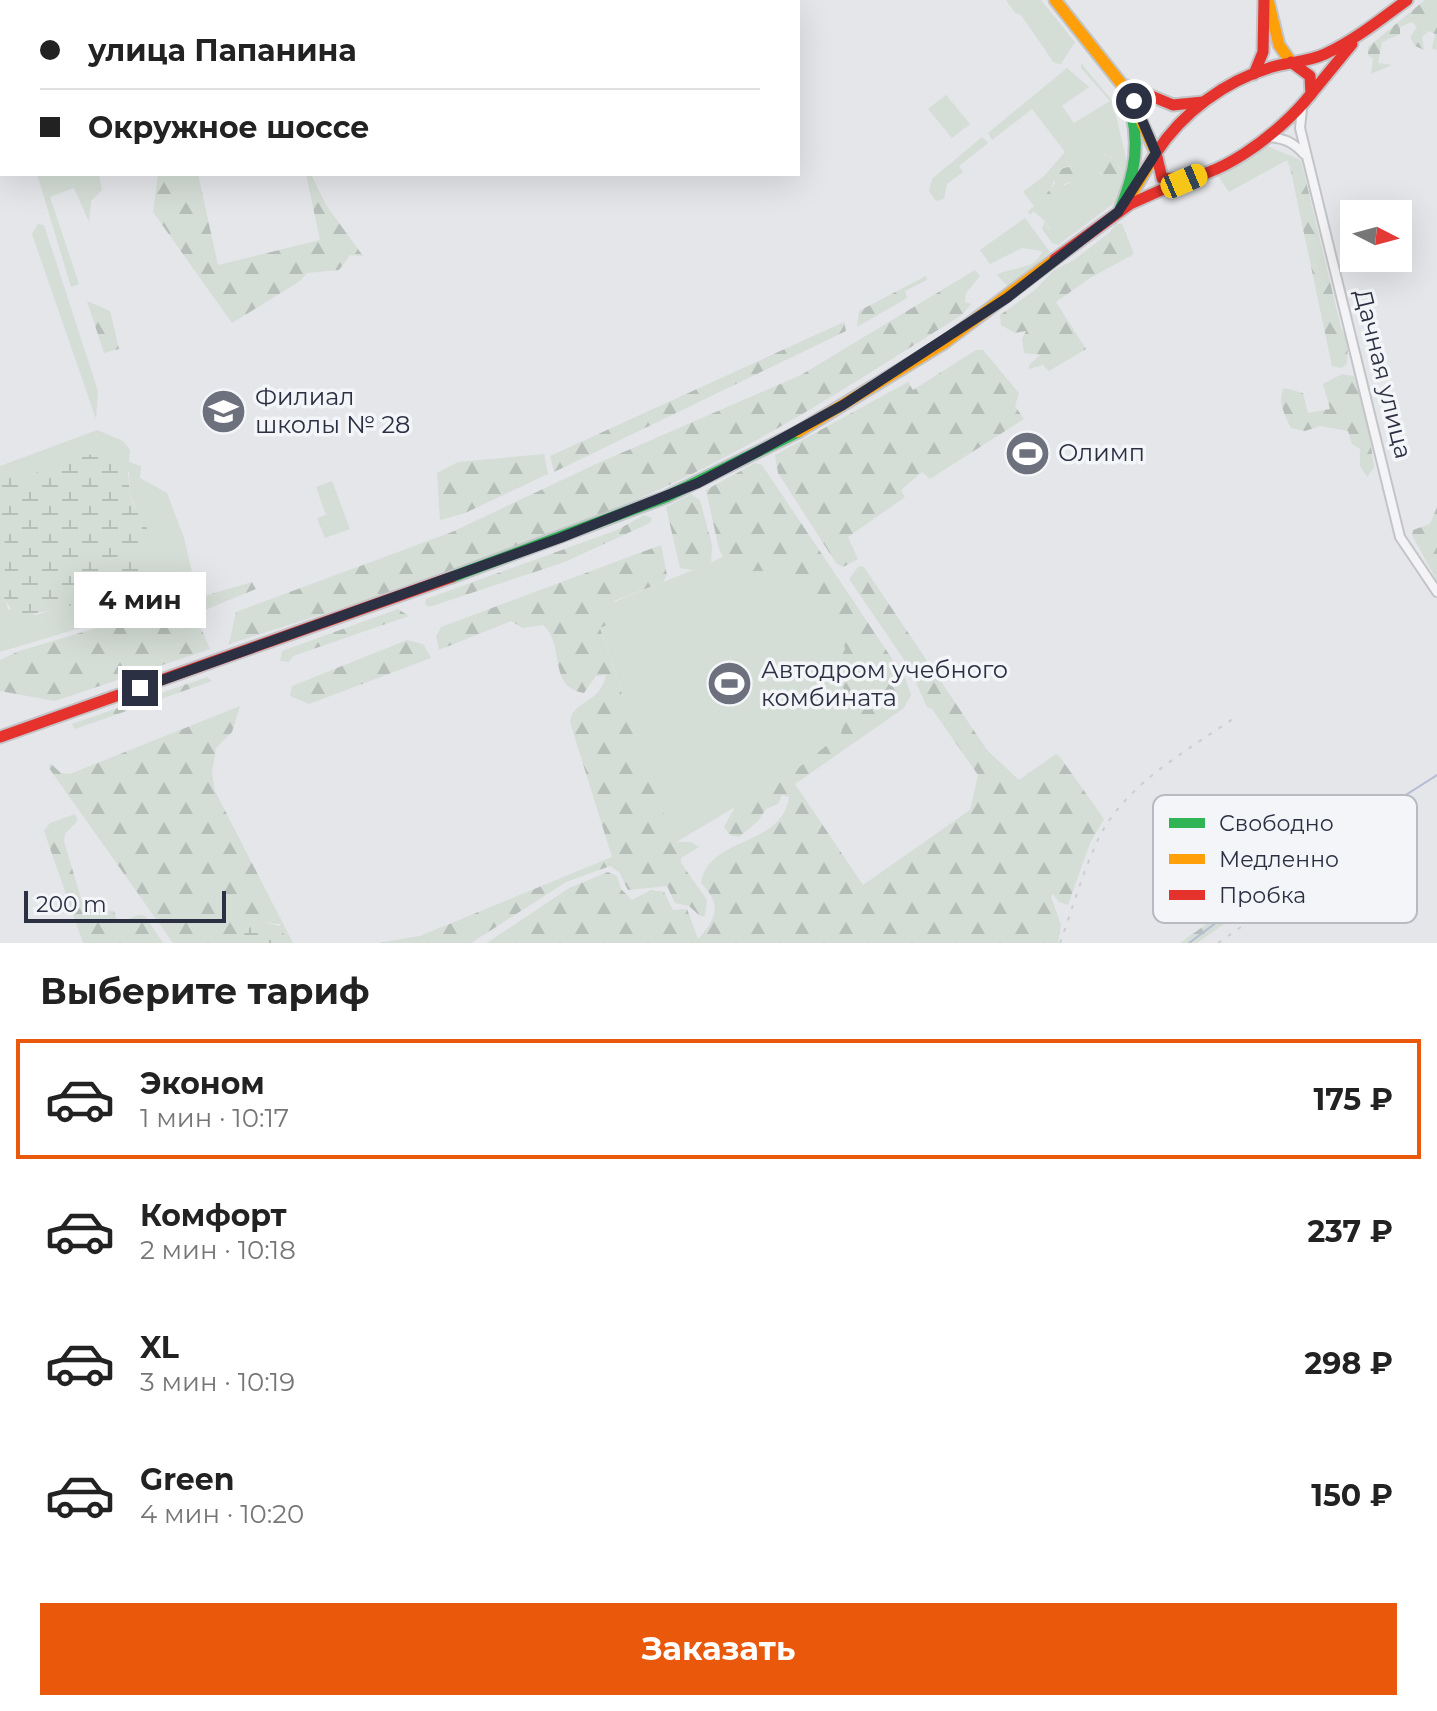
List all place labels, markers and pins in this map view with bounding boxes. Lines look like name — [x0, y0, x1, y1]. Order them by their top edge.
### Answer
place label: Филиал школы № 28 — [255, 382, 410, 439]
school or university icon: Филиал школы № 28 — [200, 387, 248, 435]
sports icon: Олимп — [1003, 429, 1051, 477]
place label: Олимп — [1058, 438, 1145, 467]
place label: Автодром учебного комбината — [761, 655, 1008, 712]
sports icon: Автодром учебного комбината — [706, 660, 754, 708]

